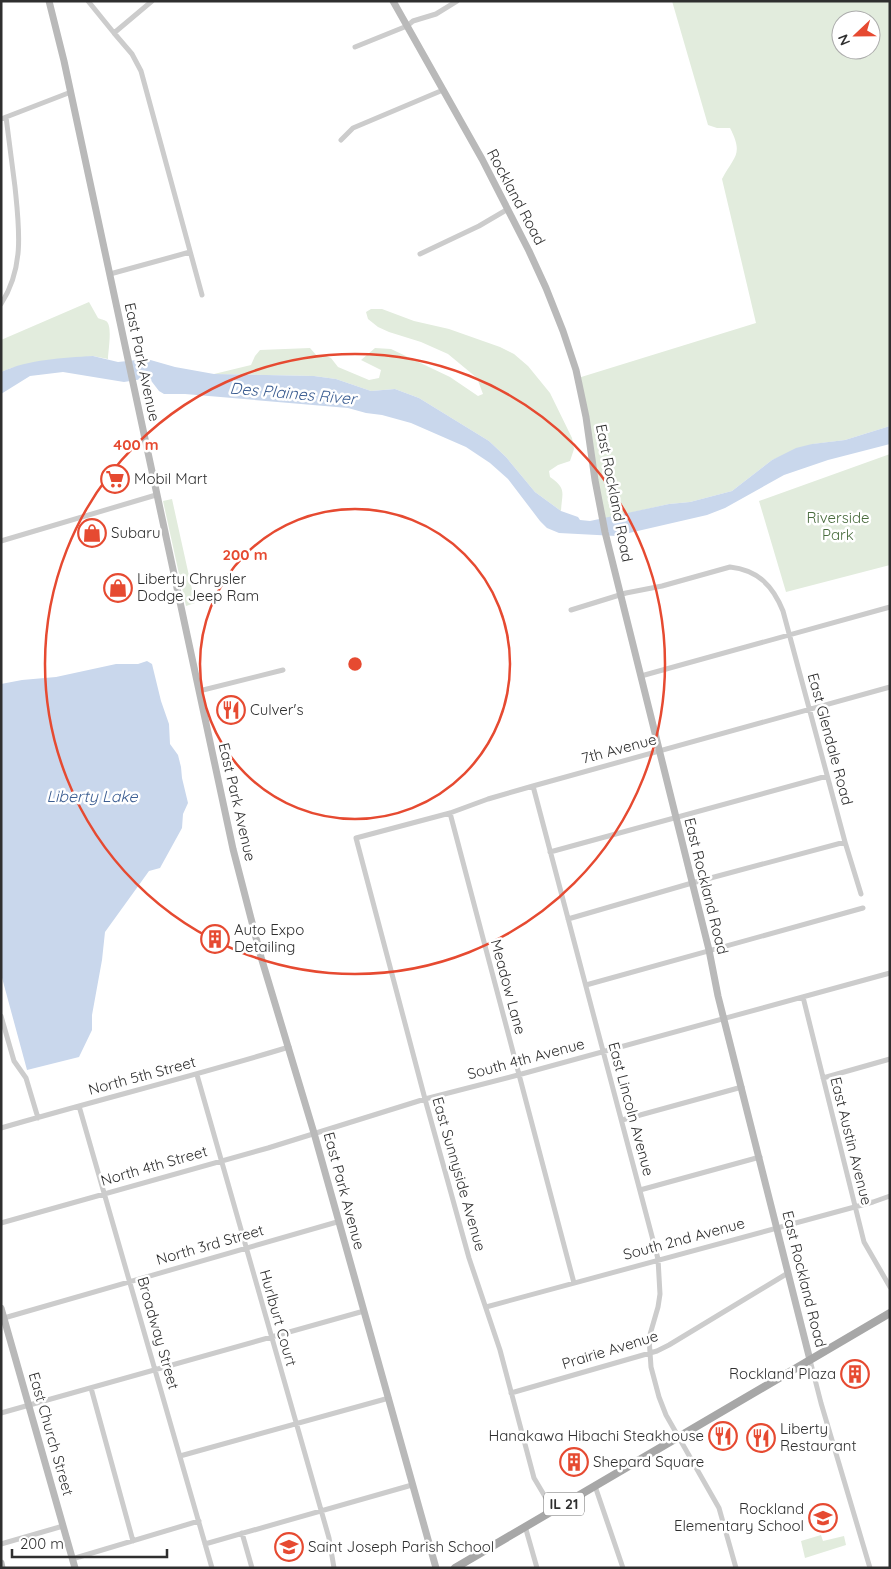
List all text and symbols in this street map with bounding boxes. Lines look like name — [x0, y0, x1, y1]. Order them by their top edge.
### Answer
north arrow — [831, 10, 881, 60]
text: N — [834, 32, 854, 48]
street label: Rockland Road — [483, 145, 550, 248]
street label: East Park Avenue — [121, 301, 164, 423]
water label: Des Plaines River — [229, 378, 359, 409]
street label: East Rockland Road — [592, 422, 637, 564]
text: 400 m — [113, 435, 159, 454]
supermarket icon: Mobil Mart — [100, 464, 130, 494]
place label: Mobil Mart — [134, 469, 208, 488]
park label: Riverside Park — [806, 508, 870, 544]
shop icon: Subaru — [77, 518, 107, 548]
place label: Subaru — [111, 523, 160, 542]
text: 200 m — [223, 545, 268, 564]
place label: Liberty Chrysler Dodge Jeep Ram — [137, 569, 259, 605]
shop icon: Liberty Chrysler Dodge Jeep Ram — [103, 573, 133, 603]
centre of rings — [346, 655, 364, 673]
street label: East Glendale Road — [804, 671, 857, 807]
restaurant icon: Culver's — [216, 695, 246, 725]
place label: Culver's — [250, 700, 303, 719]
street label: 7th Avenue — [579, 729, 658, 768]
street label: East Park Avenue — [215, 741, 260, 863]
water label: Liberty Lake — [46, 786, 139, 806]
street label: East Rockland Road — [680, 816, 733, 956]
place label: Auto Expo Detailing — [234, 920, 304, 956]
building icon: Auto Expo Detailing — [200, 924, 230, 954]
street label: Meadow Lane — [487, 937, 530, 1037]
street label: South 4th Avenue — [465, 1034, 587, 1083]
street label: East Lincoln Avenue — [604, 1040, 659, 1178]
street label: North 5th Street — [86, 1052, 198, 1099]
street label: East Austin Avenue — [826, 1075, 877, 1207]
street label: East Sunnyside Avenue — [428, 1095, 491, 1253]
street label: East Park Avenue — [320, 1130, 369, 1252]
street label: North 4th Street — [98, 1141, 209, 1190]
street label: East Rockland Road — [778, 1209, 831, 1349]
street label: South 2nd Avenue — [621, 1213, 747, 1264]
street label: North 3rd Street — [154, 1220, 266, 1269]
street label: Hurlburt Court — [256, 1267, 301, 1368]
street label: Broadway Street — [133, 1274, 184, 1391]
street label: Prairie Avenue — [559, 1326, 660, 1373]
building icon: Rockland Plaza — [840, 1359, 870, 1389]
place label: Rockland Plaza — [729, 1364, 836, 1383]
street label: East Church Street — [25, 1370, 78, 1498]
place label: Liberty Restaurant — [780, 1419, 857, 1455]
restaurant icon: Hanakawa Hibachi Steakhouse — [708, 1421, 738, 1451]
restaurant icon: Liberty Restaurant — [746, 1423, 776, 1453]
place label: Hanakawa Hibachi Steakhouse — [488, 1426, 704, 1445]
building icon: Shepard Square — [559, 1447, 589, 1477]
place label: Shepard Square — [593, 1452, 704, 1471]
road number: IL 21 — [544, 1492, 584, 1516]
place label: Rockland Elementary School — [674, 1499, 804, 1535]
school or university icon: Rockland Elementary School — [808, 1503, 838, 1533]
scale bar — [12, 1526, 168, 1558]
school or university icon: Saint Joseph Parish School — [274, 1532, 304, 1562]
text: 200 m — [20, 1534, 64, 1553]
place label: Saint Joseph Parish School — [308, 1537, 494, 1556]

